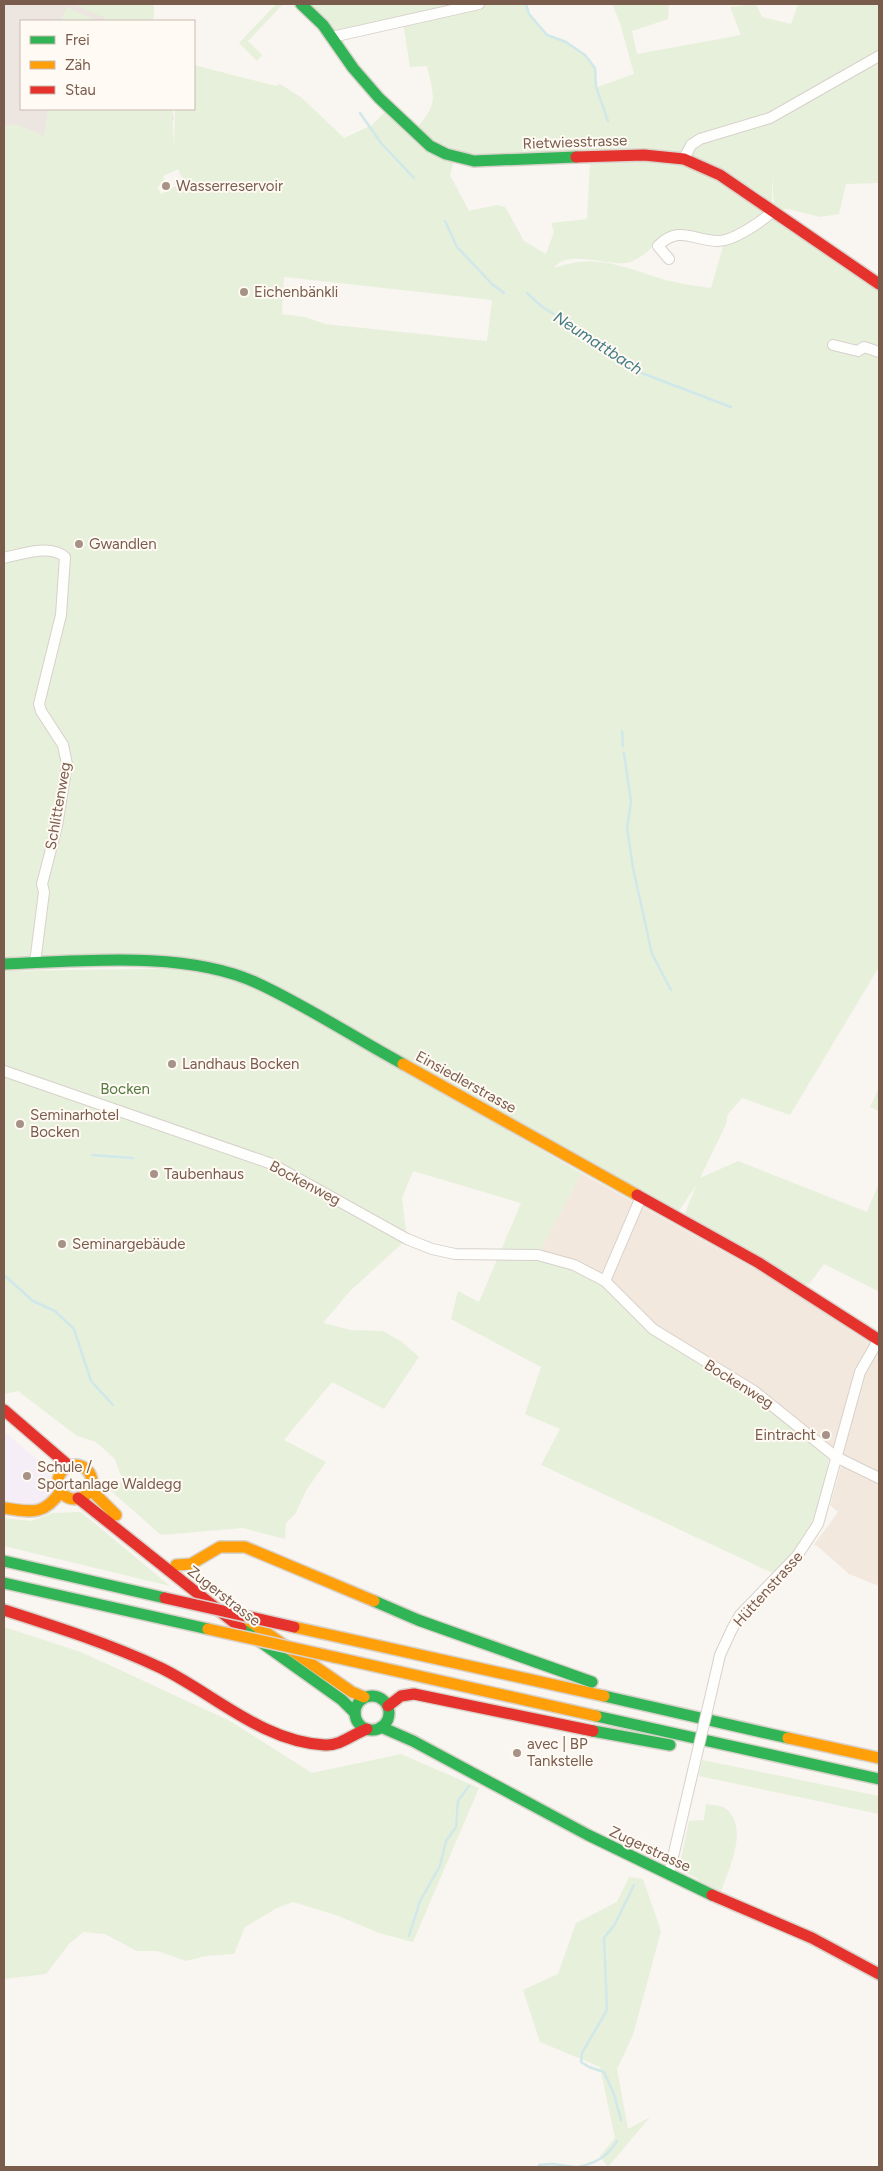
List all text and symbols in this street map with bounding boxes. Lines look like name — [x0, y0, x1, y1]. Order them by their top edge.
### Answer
legend — [20, 20, 195, 110]
text: Frei — [65, 31, 90, 49]
text: Zäh — [65, 56, 91, 74]
text: Stau — [65, 81, 96, 99]
street label: Rietwiesstrasse — [522, 131, 628, 153]
place label: Wasserreservoir — [176, 177, 283, 195]
marker: Wasserreservoir — [160, 180, 172, 192]
place label: Eichenbänkli — [254, 283, 338, 301]
marker: Eichenbänkli — [238, 286, 250, 298]
water label: Neumattbach — [550, 307, 646, 379]
place label: Gwandlen — [89, 535, 157, 553]
marker: Gwandlen — [73, 538, 85, 550]
street label: Schlittenweg — [41, 761, 75, 851]
street label: Einsiedlerstrasse — [413, 1047, 519, 1117]
place label: Landhaus Bocken — [182, 1055, 299, 1073]
marker: Landhaus Bocken — [166, 1058, 178, 1070]
park label: Bocken — [100, 1080, 150, 1098]
place label: Seminarhotel Bocken — [30, 1106, 119, 1141]
marker: Seminarhotel Bocken — [14, 1118, 26, 1130]
street label: Bockenweg — [266, 1157, 344, 1209]
place label: Taubenhaus — [164, 1165, 244, 1183]
marker: Taubenhaus — [148, 1168, 160, 1180]
place label: Seminargebäude — [72, 1235, 186, 1253]
marker: Seminargebäude — [56, 1238, 68, 1250]
street label: Bockenweg — [701, 1356, 777, 1412]
place label: Eintracht — [755, 1426, 816, 1444]
marker: Eintracht — [820, 1429, 832, 1441]
place label: Schule / Sportanlage Waldegg — [37, 1458, 181, 1493]
marker: Schule / Sportanlage Waldegg — [21, 1470, 33, 1482]
street label: Hüttenstrasse — [730, 1548, 806, 1630]
street label: Zugerstrasse — [184, 1562, 264, 1630]
place label: avec | BP Tankstelle — [527, 1735, 593, 1770]
marker: avec | BP Tankstelle — [511, 1747, 523, 1759]
street label: Zugerstrasse — [606, 1822, 694, 1876]

